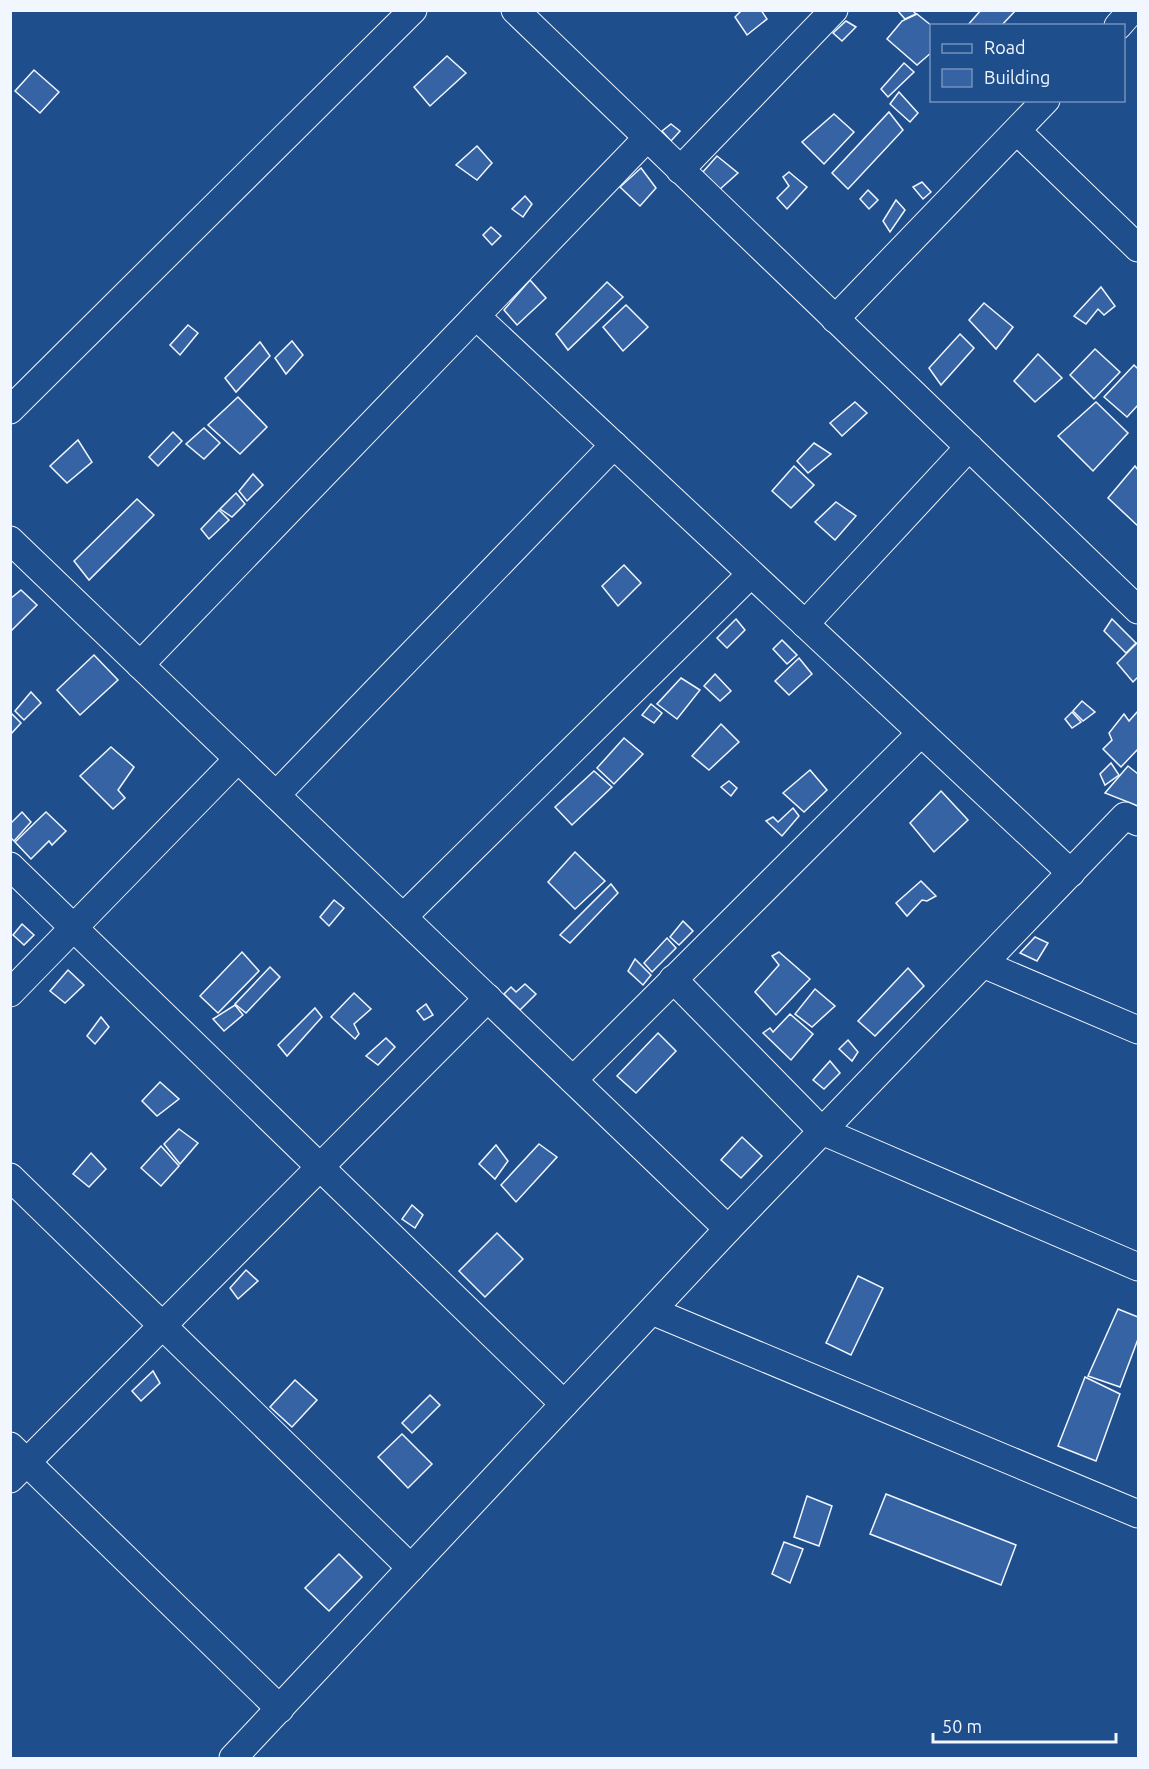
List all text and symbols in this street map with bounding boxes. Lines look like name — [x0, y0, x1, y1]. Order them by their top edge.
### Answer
legend — [930, 24, 1125, 102]
text: Road — [984, 37, 1026, 57]
text: Building — [984, 67, 1050, 87]
scale bar — [933, 1706, 1116, 1744]
text: 50 m — [942, 1716, 982, 1736]

